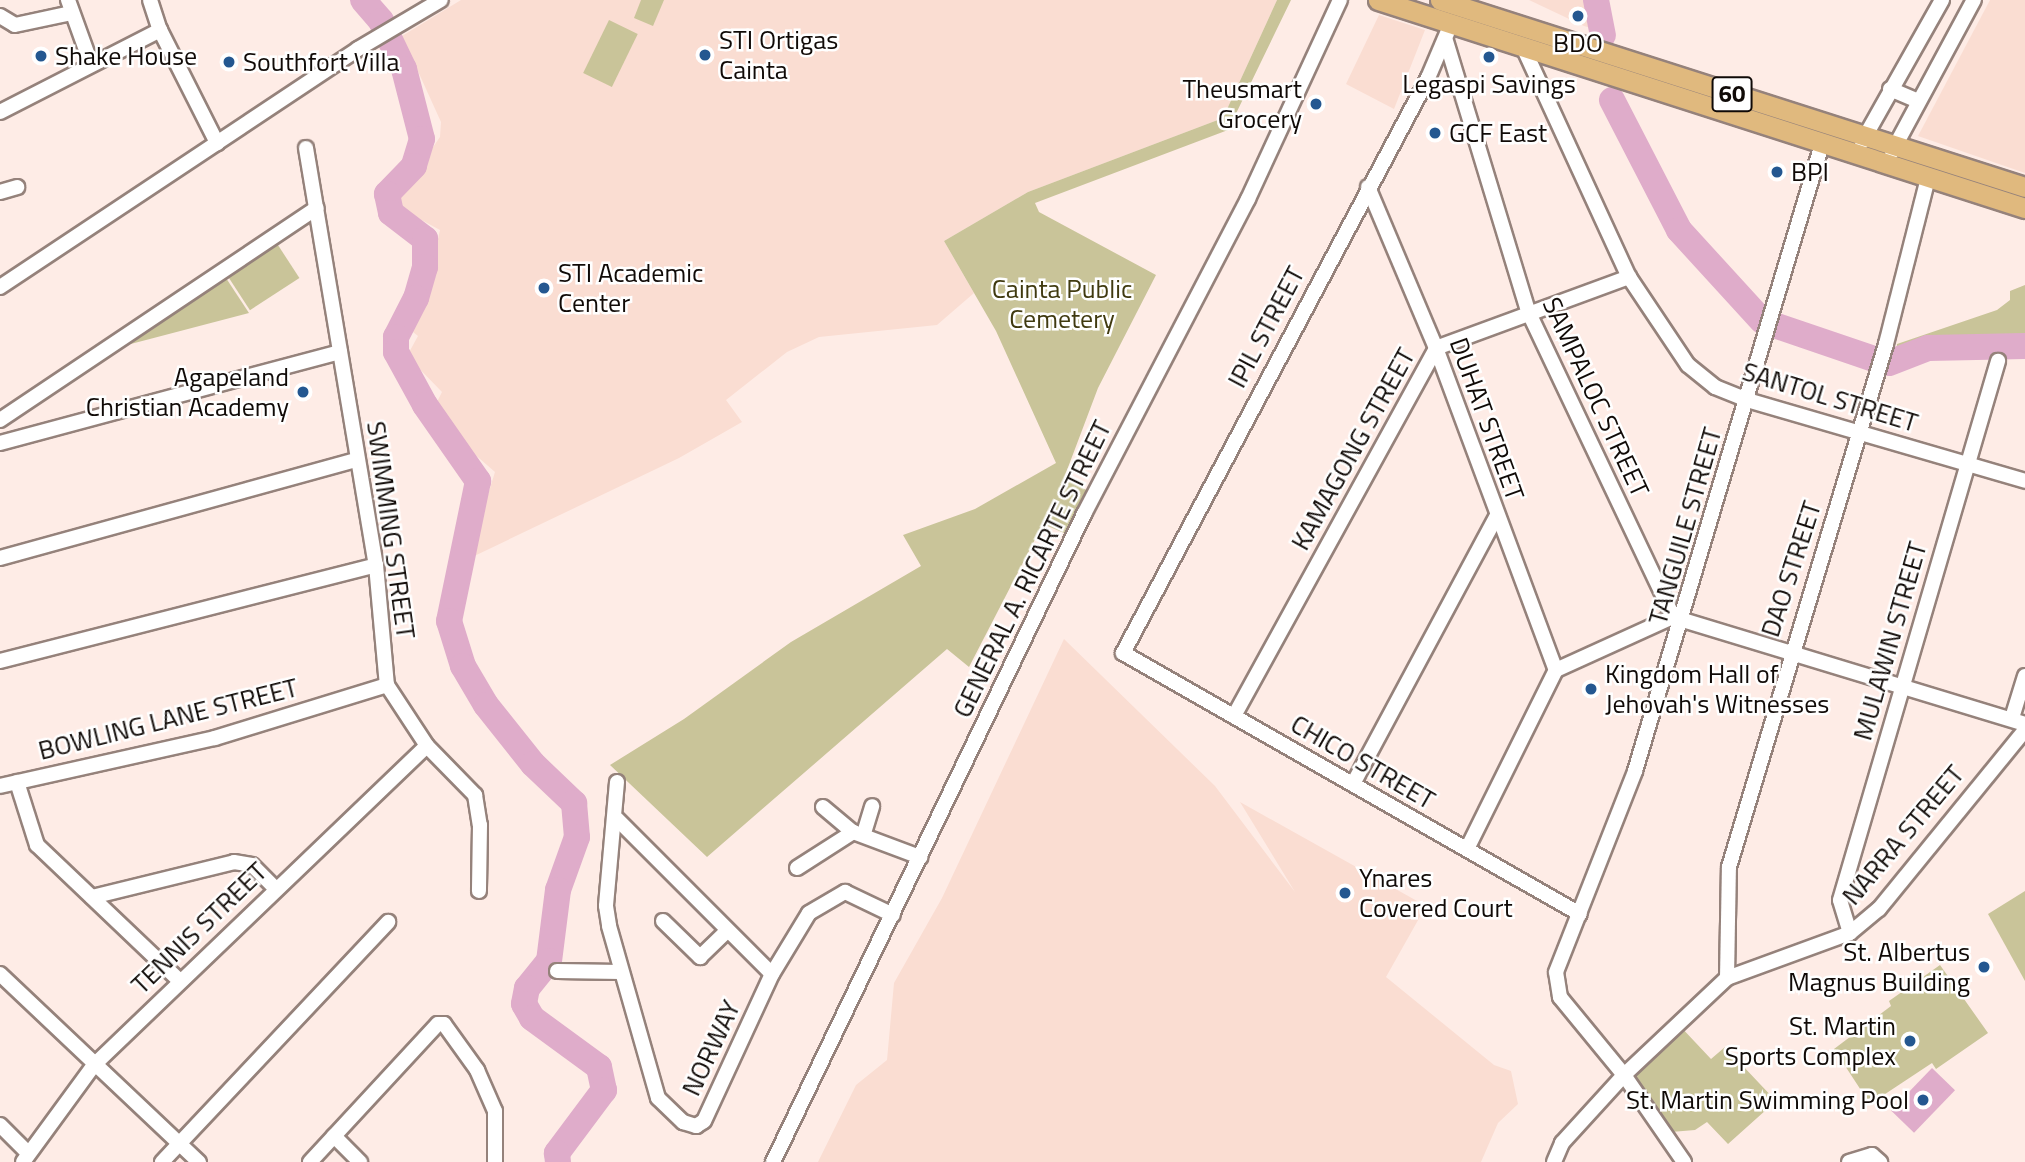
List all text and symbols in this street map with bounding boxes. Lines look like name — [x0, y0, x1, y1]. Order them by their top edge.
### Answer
marker: BDO — [1570, 8, 1586, 24]
place label: STI Ortigas Cainta — [719, 24, 838, 86]
place label: BDO — [1553, 27, 1603, 59]
place label: Shake House — [55, 40, 197, 72]
place label: Southfort Villa — [243, 46, 400, 78]
marker: STI Ortigas Cainta — [697, 47, 713, 63]
marker: Shake House — [33, 48, 49, 64]
marker: Legaspi Savings — [1481, 49, 1497, 65]
marker: Southfort Villa — [221, 54, 237, 70]
place label: Legaspi Savings — [1402, 68, 1576, 100]
place label: Theusmart Grocery — [1182, 73, 1302, 134]
road number: 60 — [1711, 74, 1753, 114]
marker: Theusmart Grocery — [1308, 96, 1324, 112]
place label: GCF East — [1449, 117, 1547, 149]
marker: GCF East — [1427, 125, 1443, 141]
place label: BPI — [1791, 156, 1829, 188]
marker: BPI — [1769, 164, 1785, 180]
place label: STI Academic Center — [558, 257, 703, 318]
street label: IPIL STREET — [1221, 261, 1311, 393]
park label: Cainta Public Cemetery — [992, 273, 1132, 334]
marker: STI Academic Center — [536, 280, 552, 296]
street label: SAMPALOC STREET — [1536, 292, 1656, 502]
street label: DUHAT STREET — [1443, 333, 1531, 505]
street label: KAMAGONG STREET — [1285, 343, 1421, 555]
street label: SANTOL STREET — [1739, 356, 1921, 438]
place label: Agapeland Christian Academy — [86, 361, 289, 422]
marker: Agapeland Christian Academy — [295, 384, 311, 400]
street label: GENERAL A. RICARTE STREET — [946, 415, 1118, 723]
street label: SWIMMING STREET — [360, 419, 422, 641]
street label: TANGUILE STREET — [1642, 424, 1728, 628]
street label: DAO STREET — [1754, 497, 1828, 641]
street label: MULAWIN STREET — [1847, 538, 1933, 744]
place label: Kingdom Hall of Jehovah's Witnesses — [1605, 658, 1829, 720]
street label: BOWLING LANE STREET — [35, 672, 301, 766]
marker: Kingdom Hall of Jehovah's Witnesses — [1583, 681, 1599, 697]
street label: CHICO STREET — [1285, 708, 1441, 816]
street label: NARRA STREET — [1836, 759, 1970, 911]
street label: TENNIS STREET — [125, 856, 273, 1000]
place label: Ynares Covered Court — [1359, 862, 1513, 924]
marker: Ynares Covered Court — [1337, 885, 1353, 901]
place label: St. Albertus Magnus Building — [1788, 936, 1970, 998]
marker: St. Albertus Magnus Building — [1976, 959, 1992, 975]
street label: NORWAY — [675, 995, 747, 1101]
place label: St. Martin Sports Complex — [1725, 1010, 1896, 1072]
marker: St. Martin Sports Complex — [1902, 1033, 1918, 1049]
place label: St. Martin Swimming Pool — [1626, 1084, 1909, 1116]
marker: St. Martin Swimming Pool — [1915, 1092, 1931, 1108]

